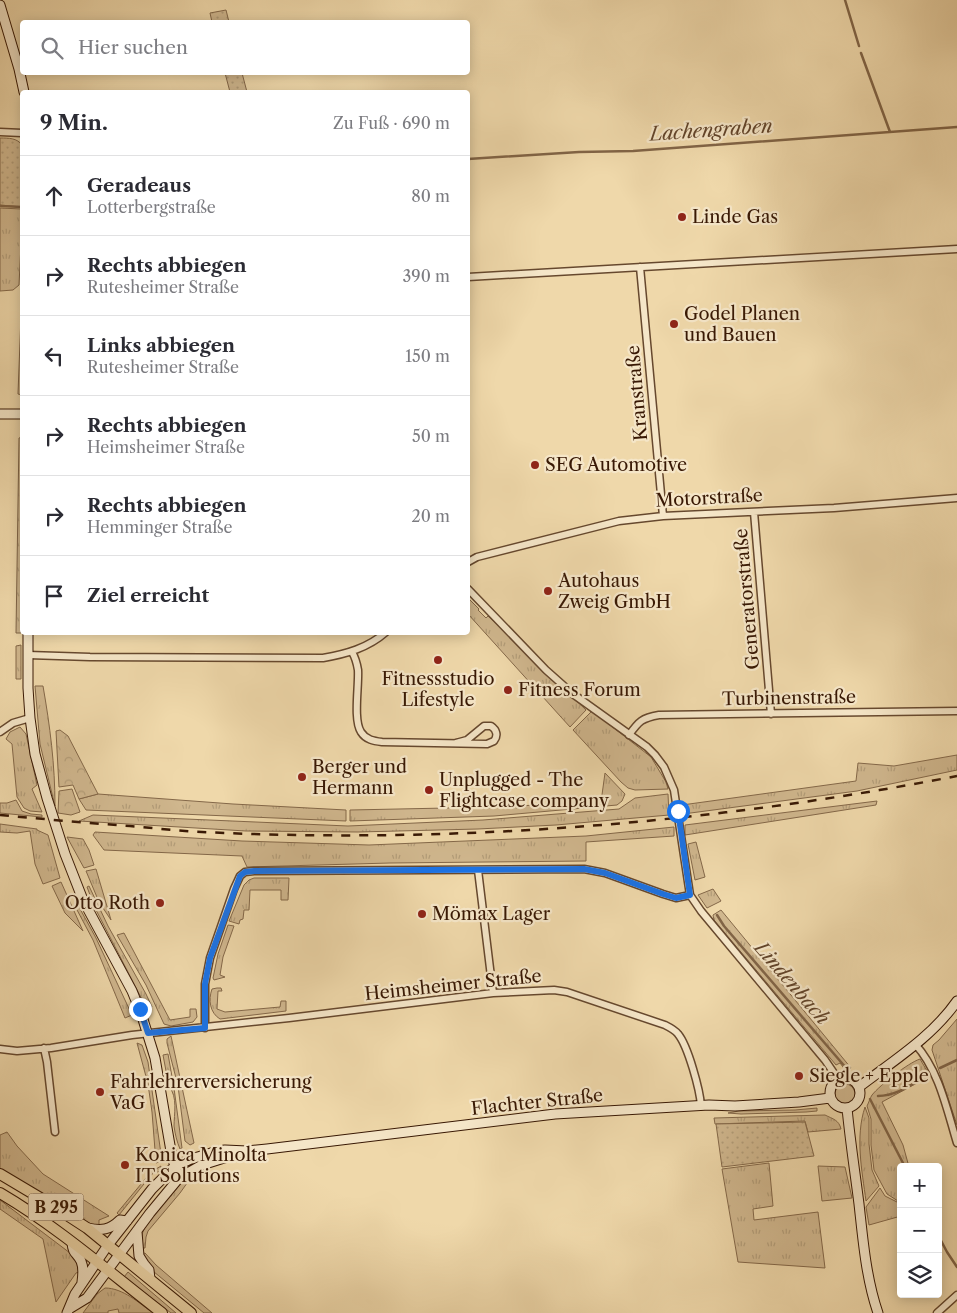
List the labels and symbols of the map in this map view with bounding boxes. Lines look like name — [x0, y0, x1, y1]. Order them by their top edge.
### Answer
water label: Lachengraben — [647, 114, 773, 146]
place label: Linde Gas — [692, 206, 778, 228]
marker: Linde Gas — [676, 211, 688, 223]
place label: Godel Planen und Bauen — [684, 303, 800, 346]
marker: Godel Planen und Bauen — [668, 318, 680, 330]
street label: Kranstraße — [622, 344, 652, 442]
place label: SEG Automotive — [545, 454, 687, 476]
marker: SEG Automotive — [529, 459, 541, 471]
street label: Motorstraße — [655, 484, 763, 512]
street label: Generatorstraße — [730, 528, 764, 670]
place label: Autohaus Zweig GmbH — [557, 570, 671, 613]
marker: Autohaus Zweig GmbH — [542, 585, 554, 597]
marker: Fitnessstudio Lifestyle — [432, 654, 444, 666]
place label: Fitnessstudio Lifestyle — [381, 668, 495, 711]
place label: Fitness Forum — [518, 679, 641, 701]
marker: Fitness Forum — [502, 684, 514, 696]
street label: Turbinenstraße — [722, 686, 856, 710]
place label: Berger und Hermann — [312, 756, 407, 799]
place label: Unplugged - The Flightcase company — [439, 769, 610, 812]
marker: Berger und Hermann — [296, 771, 308, 783]
marker: Unplugged - The Flightcase company — [423, 784, 435, 796]
route start — [667, 800, 690, 823]
place label: Otto Roth — [65, 892, 150, 914]
marker: Otto Roth — [154, 897, 166, 909]
place label: Mömax Lager — [432, 903, 551, 925]
marker: Mömax Lager — [416, 908, 428, 920]
water label: Lindenbach — [748, 935, 834, 1029]
street label: Heimsheimer Straße — [364, 965, 542, 1005]
route end — [129, 998, 152, 1021]
place label: Siegle + Epple — [809, 1065, 929, 1087]
marker: Siegle + Epple — [793, 1070, 805, 1082]
place label: Fahrlehrerversicherung VaG — [109, 1071, 312, 1114]
street label: Flachter Straße — [470, 1084, 604, 1120]
marker: Fahrlehrerversicherung VaG — [94, 1086, 106, 1098]
place label: Konica Minolta IT Solutions — [135, 1144, 267, 1187]
marker: Konica Minolta IT Solutions — [119, 1159, 131, 1171]
road number: B 295 — [28, 1194, 84, 1220]

